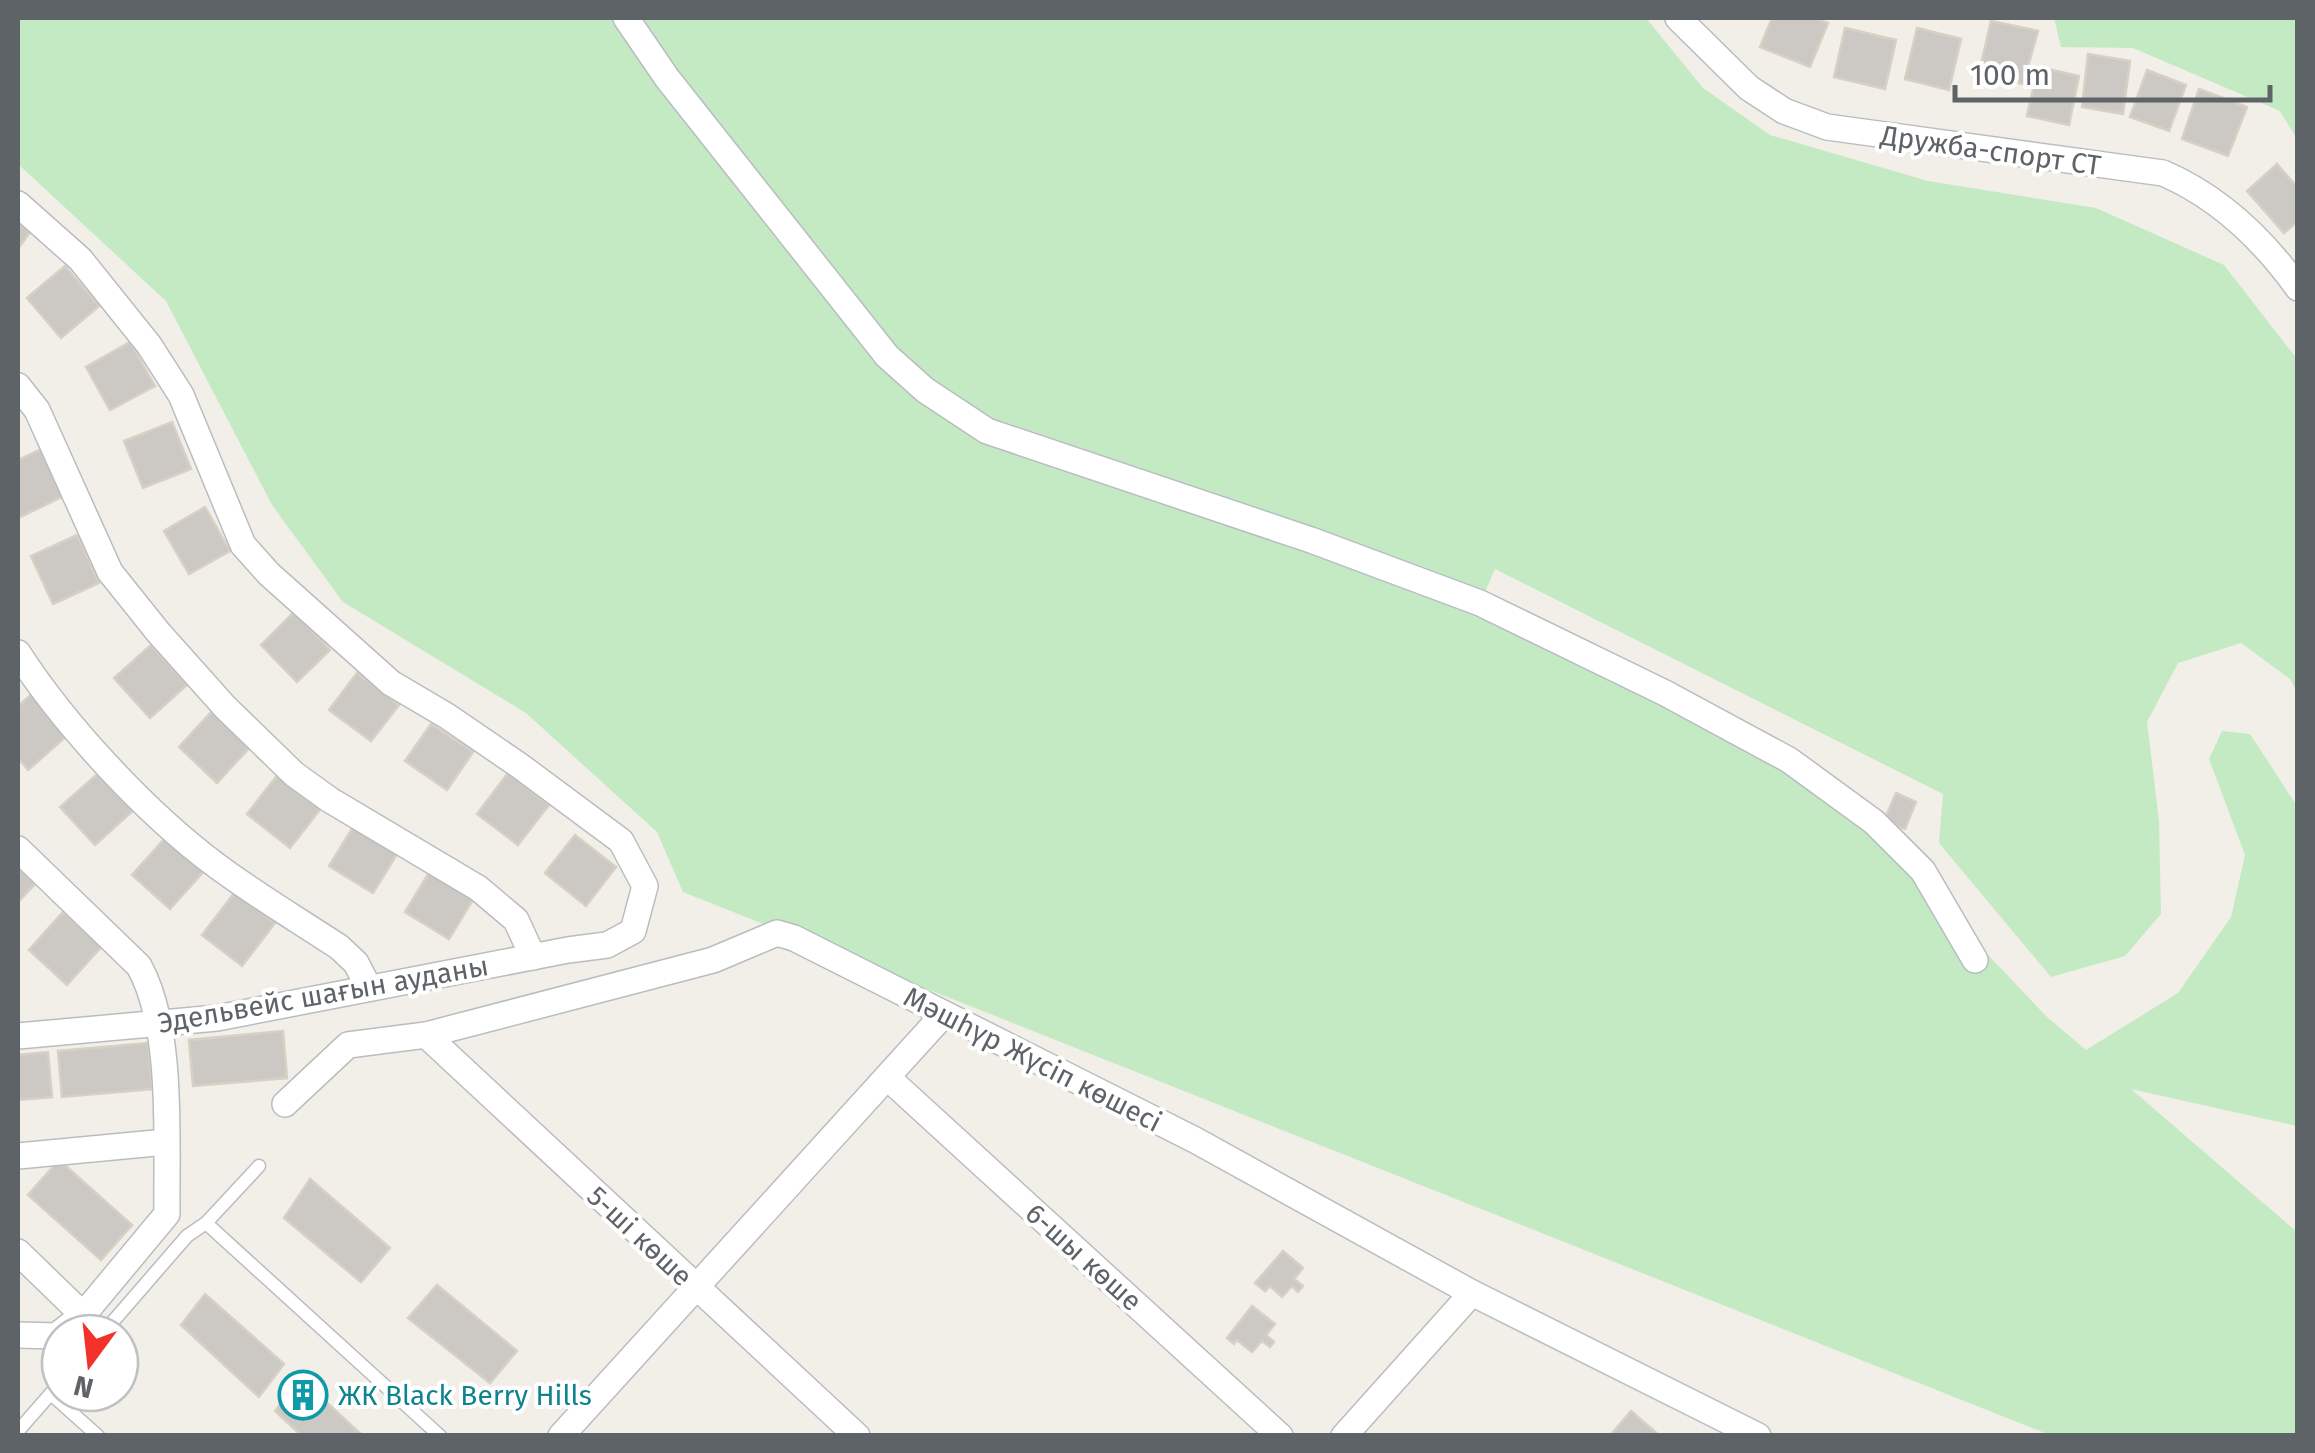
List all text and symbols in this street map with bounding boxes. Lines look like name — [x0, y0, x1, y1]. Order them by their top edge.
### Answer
scale bar — [1955, 40, 2270, 102]
text: 100 m — [1970, 57, 2050, 93]
street label: Дружба-спорт СТ — [1878, 119, 2104, 182]
street label: Эдельвейс шағын ауданы — [155, 949, 491, 1040]
street label: Мәшhүр Жүсіп көшесі — [898, 980, 1167, 1139]
street label: 5-ші көше — [580, 1180, 699, 1293]
street label: 6-шы көше — [1019, 1197, 1148, 1318]
north arrow — [40, 1313, 140, 1413]
text: N — [70, 1368, 97, 1405]
building icon: ЖК Black Berry Hills — [277, 1369, 329, 1421]
place label: ЖК Black Berry Hills — [338, 1379, 592, 1412]

